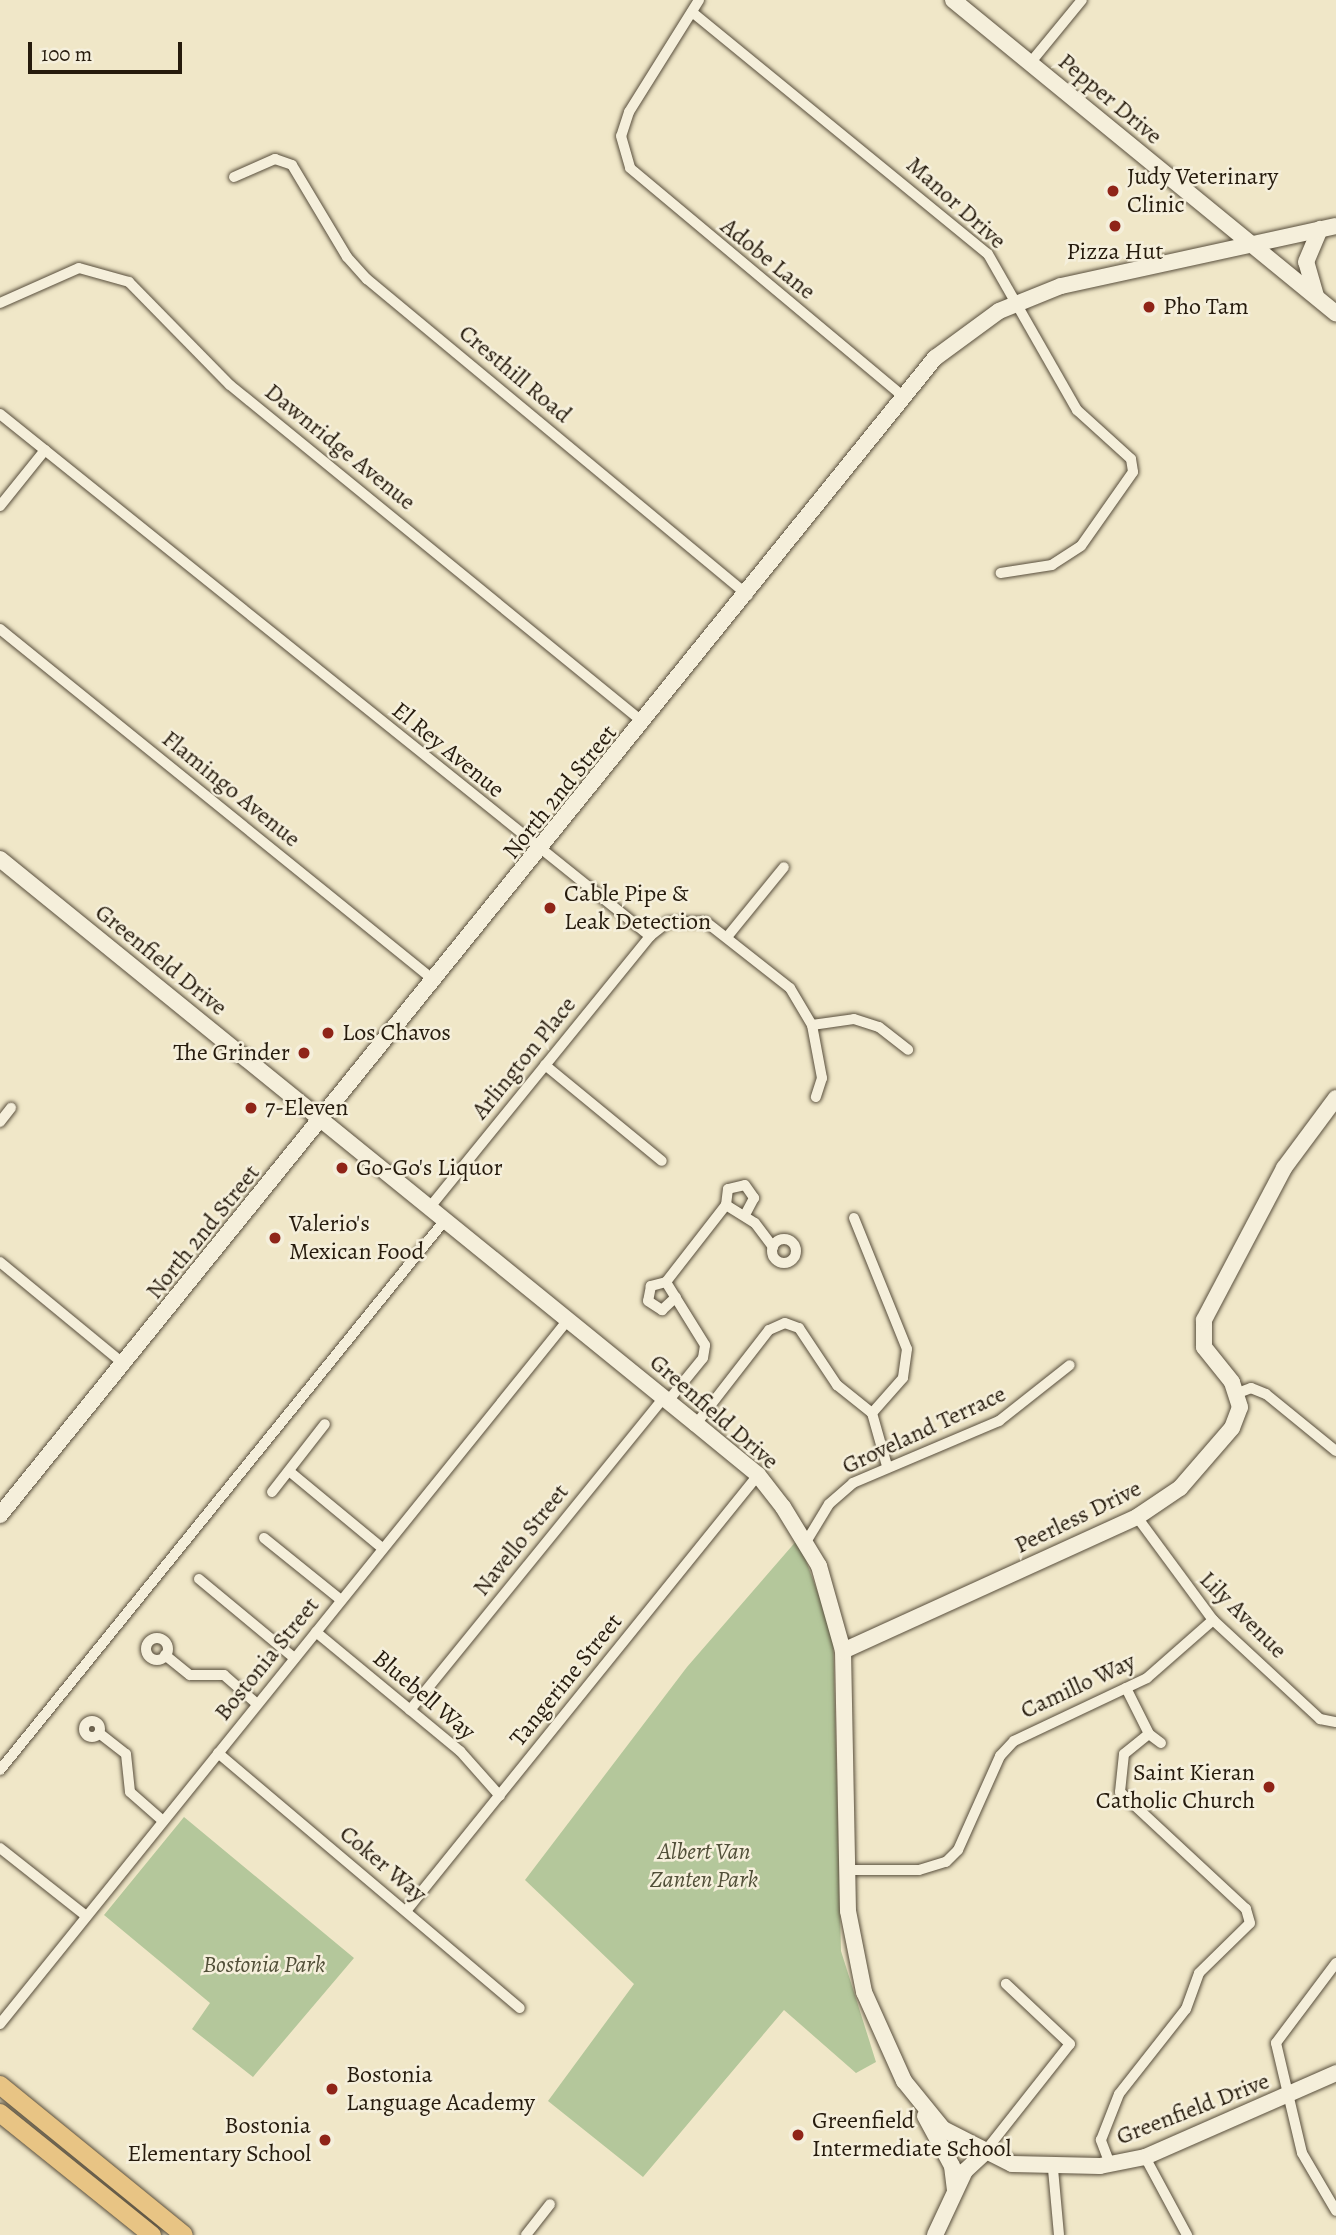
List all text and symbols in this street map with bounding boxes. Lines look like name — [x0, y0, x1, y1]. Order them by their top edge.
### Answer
scale bar — [32, 28, 186, 72]
text: 100 m — [41, 40, 92, 68]
street label: Pepper Drive — [1052, 47, 1168, 151]
street label: Manor Drive — [900, 151, 1012, 255]
place label: Judy Veterinary Clinic — [1127, 163, 1278, 219]
marker: Judy Veterinary Clinic — [1105, 183, 1121, 199]
street label: Adobe Lane — [715, 212, 821, 306]
marker: Pizza Hut — [1107, 218, 1123, 234]
place label: Pizza Hut — [1067, 238, 1163, 266]
place label: Pho Tam — [1163, 293, 1249, 321]
marker: Pho Tam — [1141, 299, 1157, 315]
street label: Cresthill Road — [453, 319, 577, 429]
street label: Dawnridge Avenue — [259, 377, 421, 517]
street label: El Rey Avenue — [386, 696, 510, 804]
street label: North 2nd Street — [497, 719, 623, 865]
street label: Flamingo Avenue — [156, 725, 306, 853]
place label: Cable Pipe & Leak Detection — [564, 880, 711, 936]
street label: Greenfield Drive — [89, 898, 233, 1022]
marker: Cable Pipe & Leak Detection — [542, 900, 558, 916]
street label: Arlington Place — [466, 991, 582, 1125]
place label: Los Chavos — [342, 1019, 451, 1047]
marker: Los Chavos — [320, 1025, 336, 1041]
place label: The Grinder — [173, 1039, 290, 1067]
marker: The Grinder — [296, 1045, 312, 1061]
place label: 7-Eleven — [265, 1094, 348, 1122]
marker: 7-Eleven — [243, 1100, 259, 1116]
place label: Go-Go's Liquor — [356, 1154, 503, 1182]
street label: North 2nd Street — [140, 1159, 266, 1305]
marker: Go-Go's Liquor — [334, 1160, 350, 1176]
place label: Valerio's Mexican Food — [289, 1210, 424, 1266]
marker: Valerio's Mexican Food — [267, 1230, 283, 1246]
street label: Greenfield Drive — [644, 1348, 784, 1476]
street label: Groveland Terrace — [838, 1379, 1010, 1481]
street label: Peerless Drive — [1010, 1474, 1146, 1560]
street label: Navello Street — [467, 1478, 575, 1602]
street label: Lily Avenue — [1193, 1565, 1293, 1665]
street label: Bostonia Street — [208, 1591, 326, 1727]
street label: Tangerine Street — [504, 1608, 628, 1752]
street label: Bluebell Way — [367, 1644, 481, 1746]
street label: Camillo Way — [1016, 1647, 1140, 1725]
place label: Saint Kieran Catholic Church — [1096, 1759, 1255, 1815]
marker: Saint Kieran Catholic Church — [1261, 1779, 1277, 1795]
street label: Coker Way — [334, 1819, 432, 1909]
park label: Albert Van Zanten Park — [650, 1838, 758, 1894]
park label: Bostonia Park — [203, 1951, 325, 1979]
place label: Bostonia Language Academy — [346, 2061, 535, 2117]
street label: Greenfield Drive — [1113, 2067, 1273, 2151]
marker: Bostonia Language Academy — [324, 2081, 340, 2097]
place label: Greenfield Intermediate School — [812, 2107, 1011, 2163]
place label: Bostonia Elementary School — [127, 2112, 311, 2168]
marker: Greenfield Intermediate School — [790, 2127, 806, 2143]
marker: Bostonia Elementary School — [317, 2132, 333, 2148]

